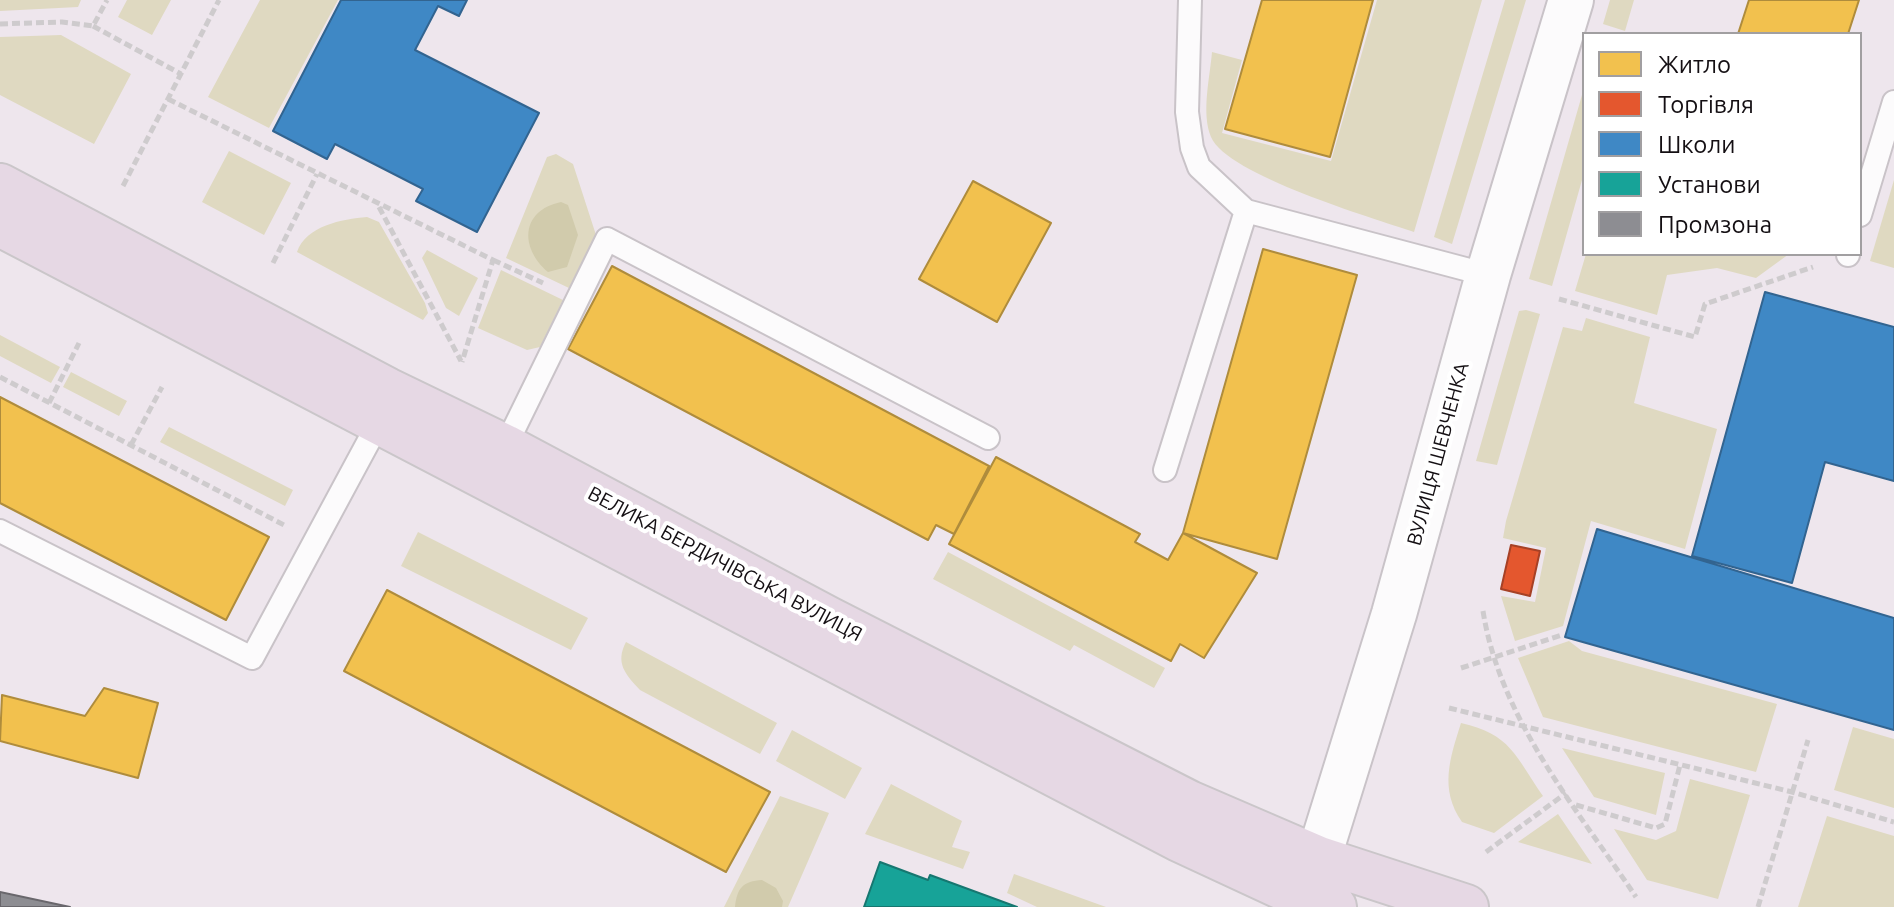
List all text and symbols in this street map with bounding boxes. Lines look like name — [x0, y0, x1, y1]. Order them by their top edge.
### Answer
legend — [1582, 32, 1862, 256]
text: Житло — [1658, 51, 1731, 78]
text: Торгівля — [1658, 91, 1754, 118]
text: Школи — [1658, 131, 1736, 158]
text: Установи — [1658, 171, 1761, 198]
text: Промзона — [1658, 211, 1772, 238]
street label: ВУЛИЦЯ ШЕВЧЕНКА — [1402, 360, 1474, 548]
street label: ВЕЛИКА БЕРДИЧІВСЬКА ВУЛИЦЯ — [584, 481, 866, 647]

